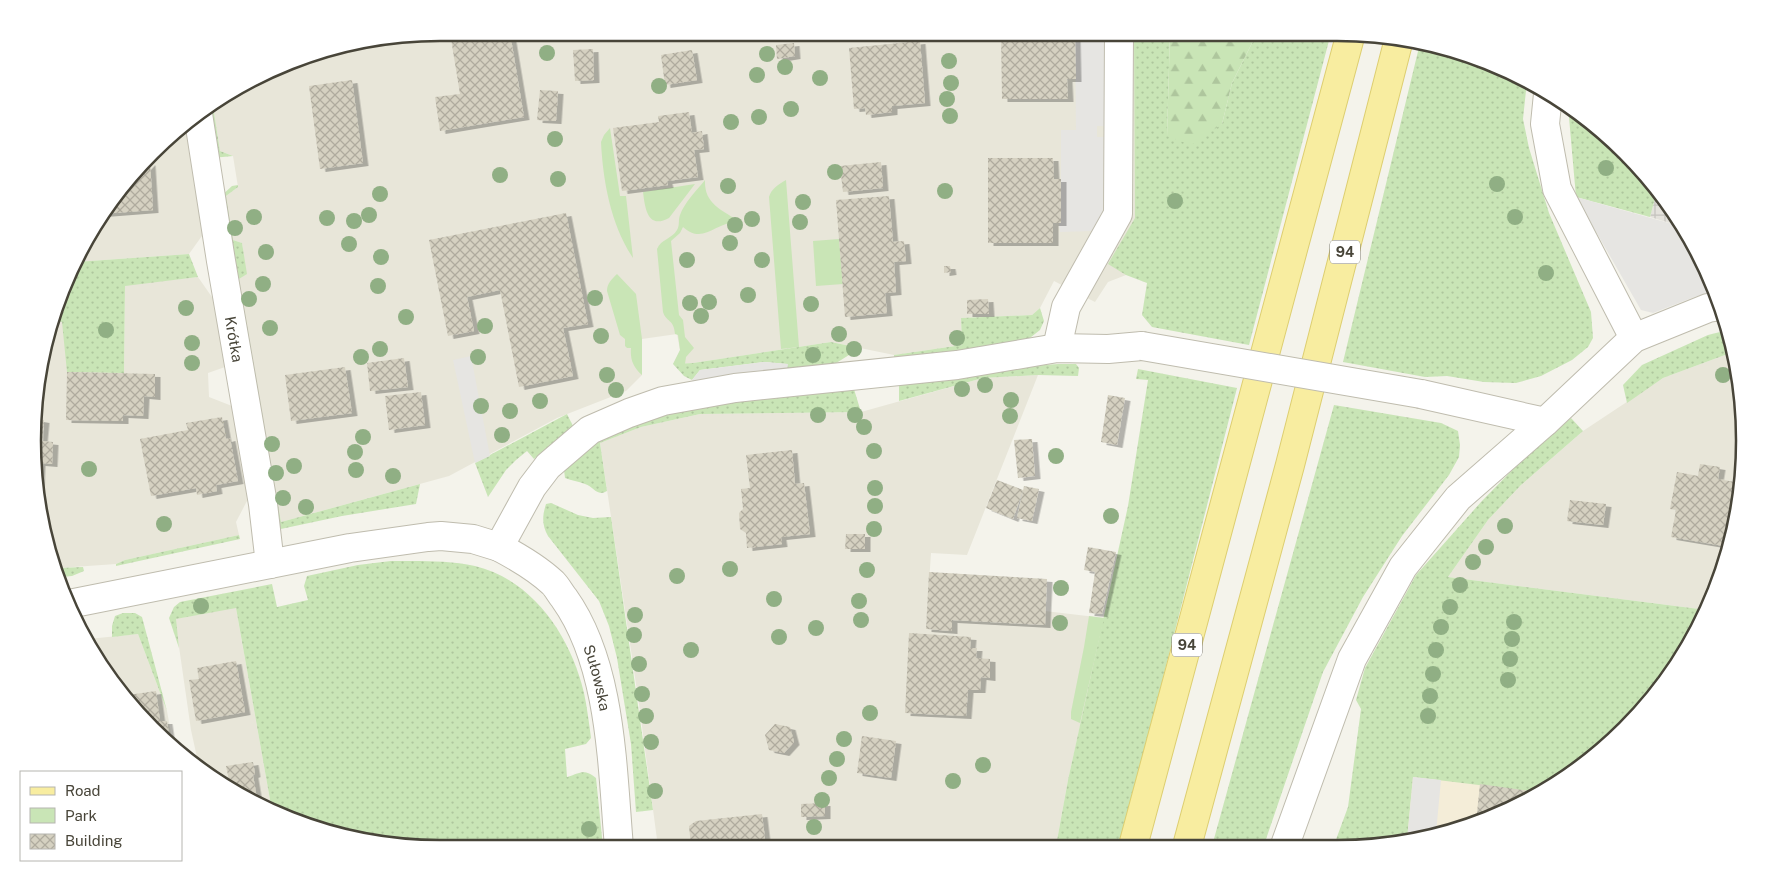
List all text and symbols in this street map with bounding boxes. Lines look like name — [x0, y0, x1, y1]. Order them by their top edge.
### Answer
road number: 94 — [1330, 240, 1360, 264]
street label: Krótka — [222, 315, 247, 363]
road number: 94 — [1172, 634, 1202, 656]
street label: Sułowska — [581, 642, 614, 712]
legend — [20, 771, 182, 861]
text: Road — [65, 782, 101, 799]
text: Park — [65, 807, 97, 824]
text: Building — [65, 832, 123, 849]

